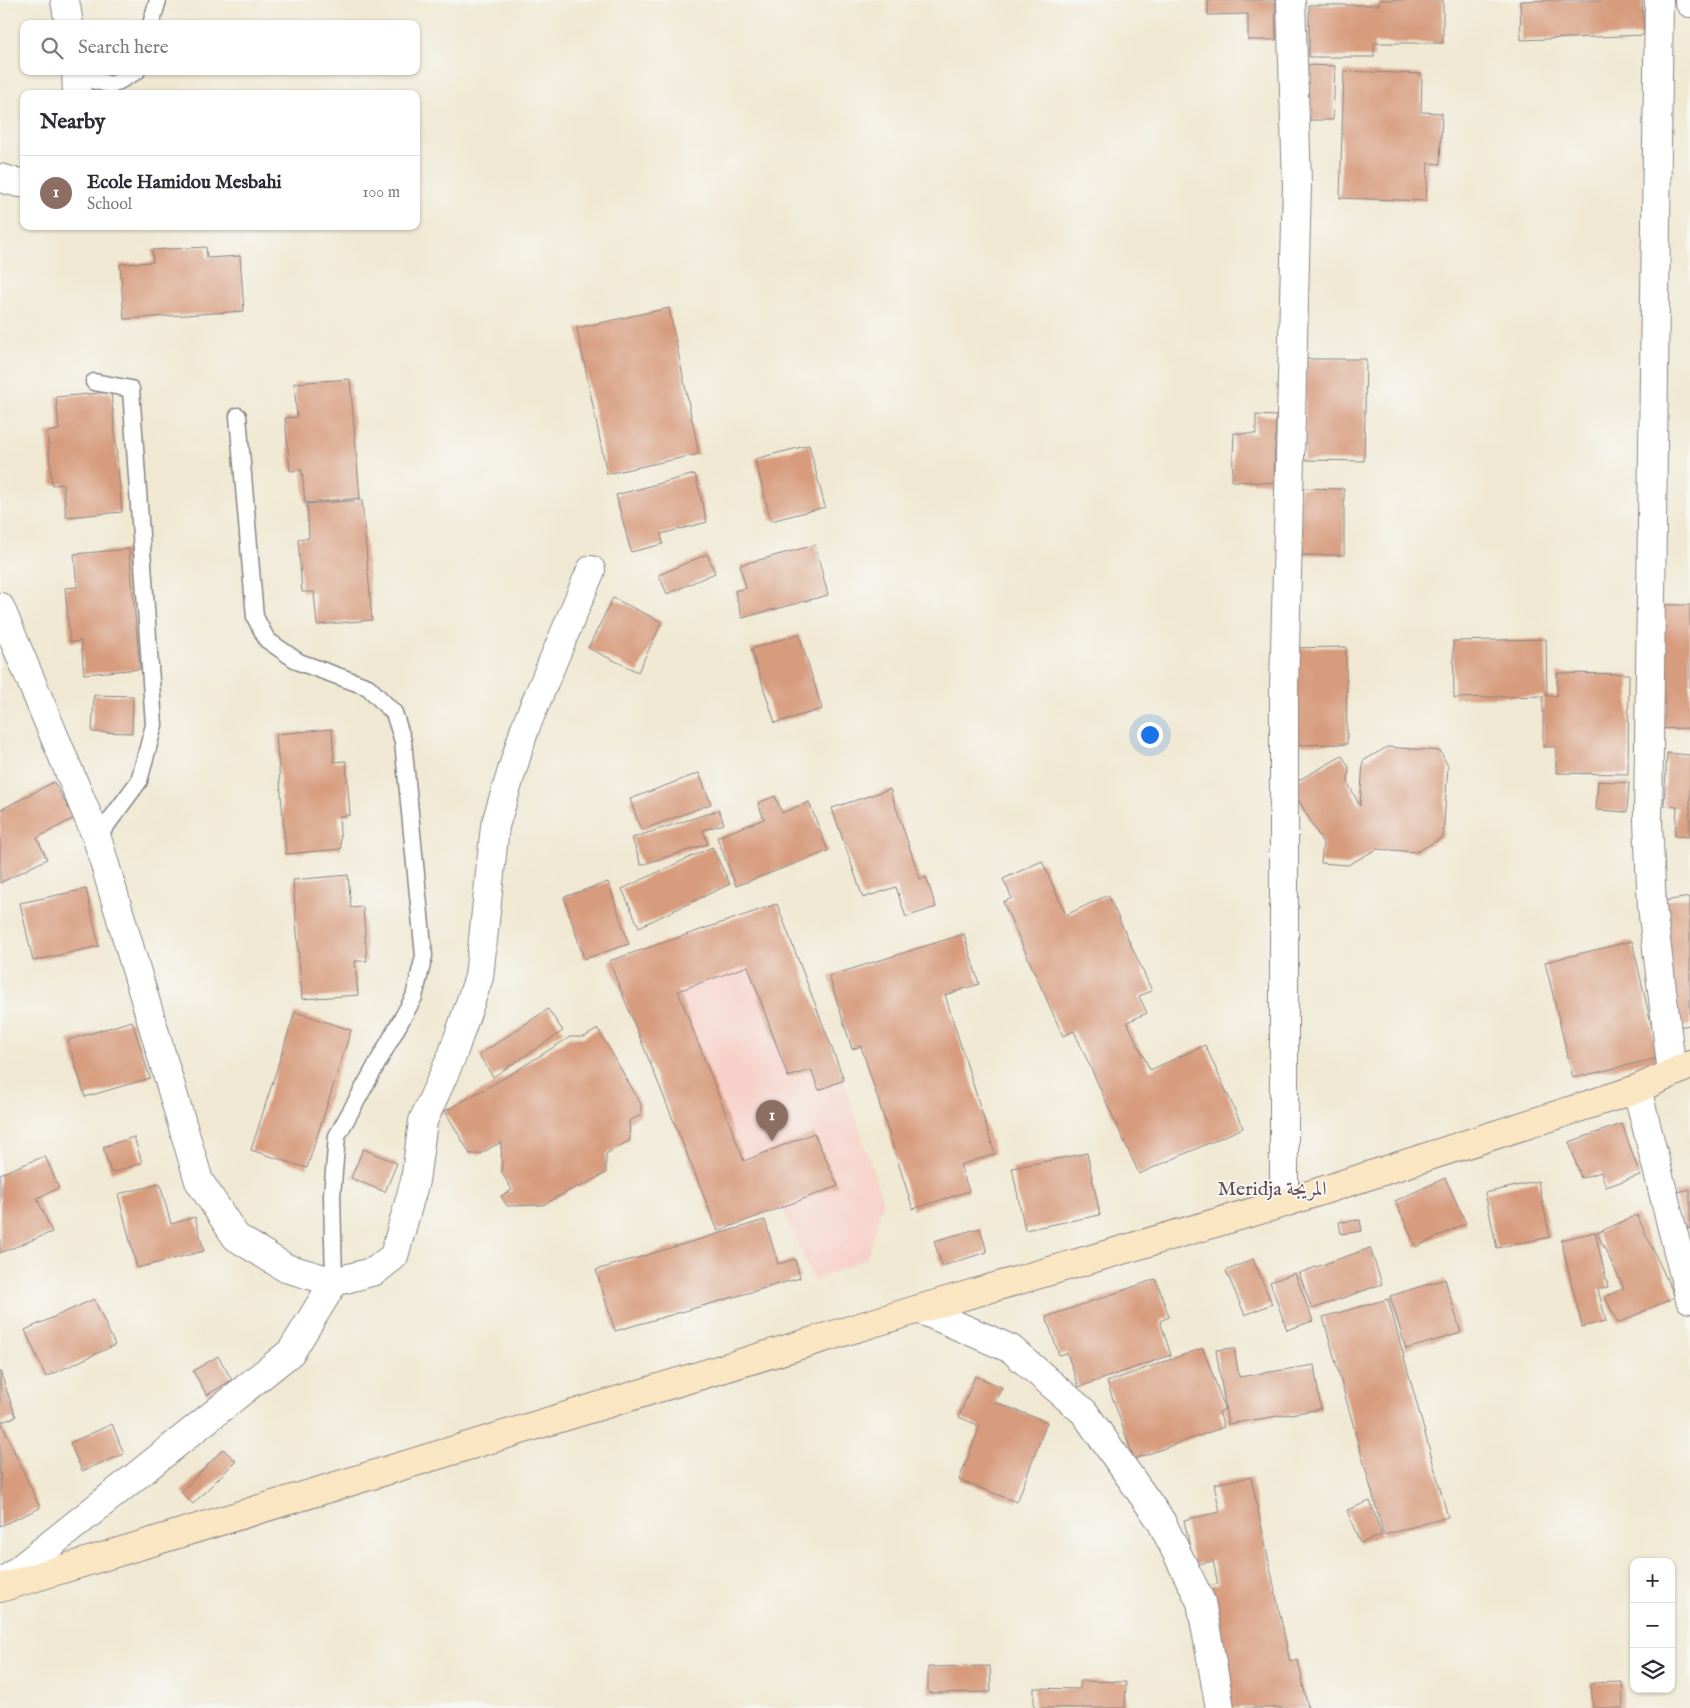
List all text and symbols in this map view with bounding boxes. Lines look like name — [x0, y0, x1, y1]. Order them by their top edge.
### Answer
search box — [20, 20, 420, 75]
icon: search — [38, 34, 66, 62]
text: Search here — [78, 36, 169, 60]
text: Nearby — [40, 109, 105, 136]
text: Ecole Hamidou Mesbahi — [87, 171, 282, 195]
text: 1 — [53, 183, 59, 203]
text: 100 m — [363, 183, 400, 203]
text: School — [87, 195, 132, 215]
your location — [1137, 722, 1163, 748]
pin: 1 — [756, 1100, 788, 1141]
district label: Meridja المريجة — [1217, 1177, 1327, 1202]
map controls — [1630, 1558, 1675, 1693]
button: + — [1630, 1558, 1675, 1603]
button: − — [1630, 1603, 1675, 1648]
button: layers — [1630, 1648, 1675, 1693]

